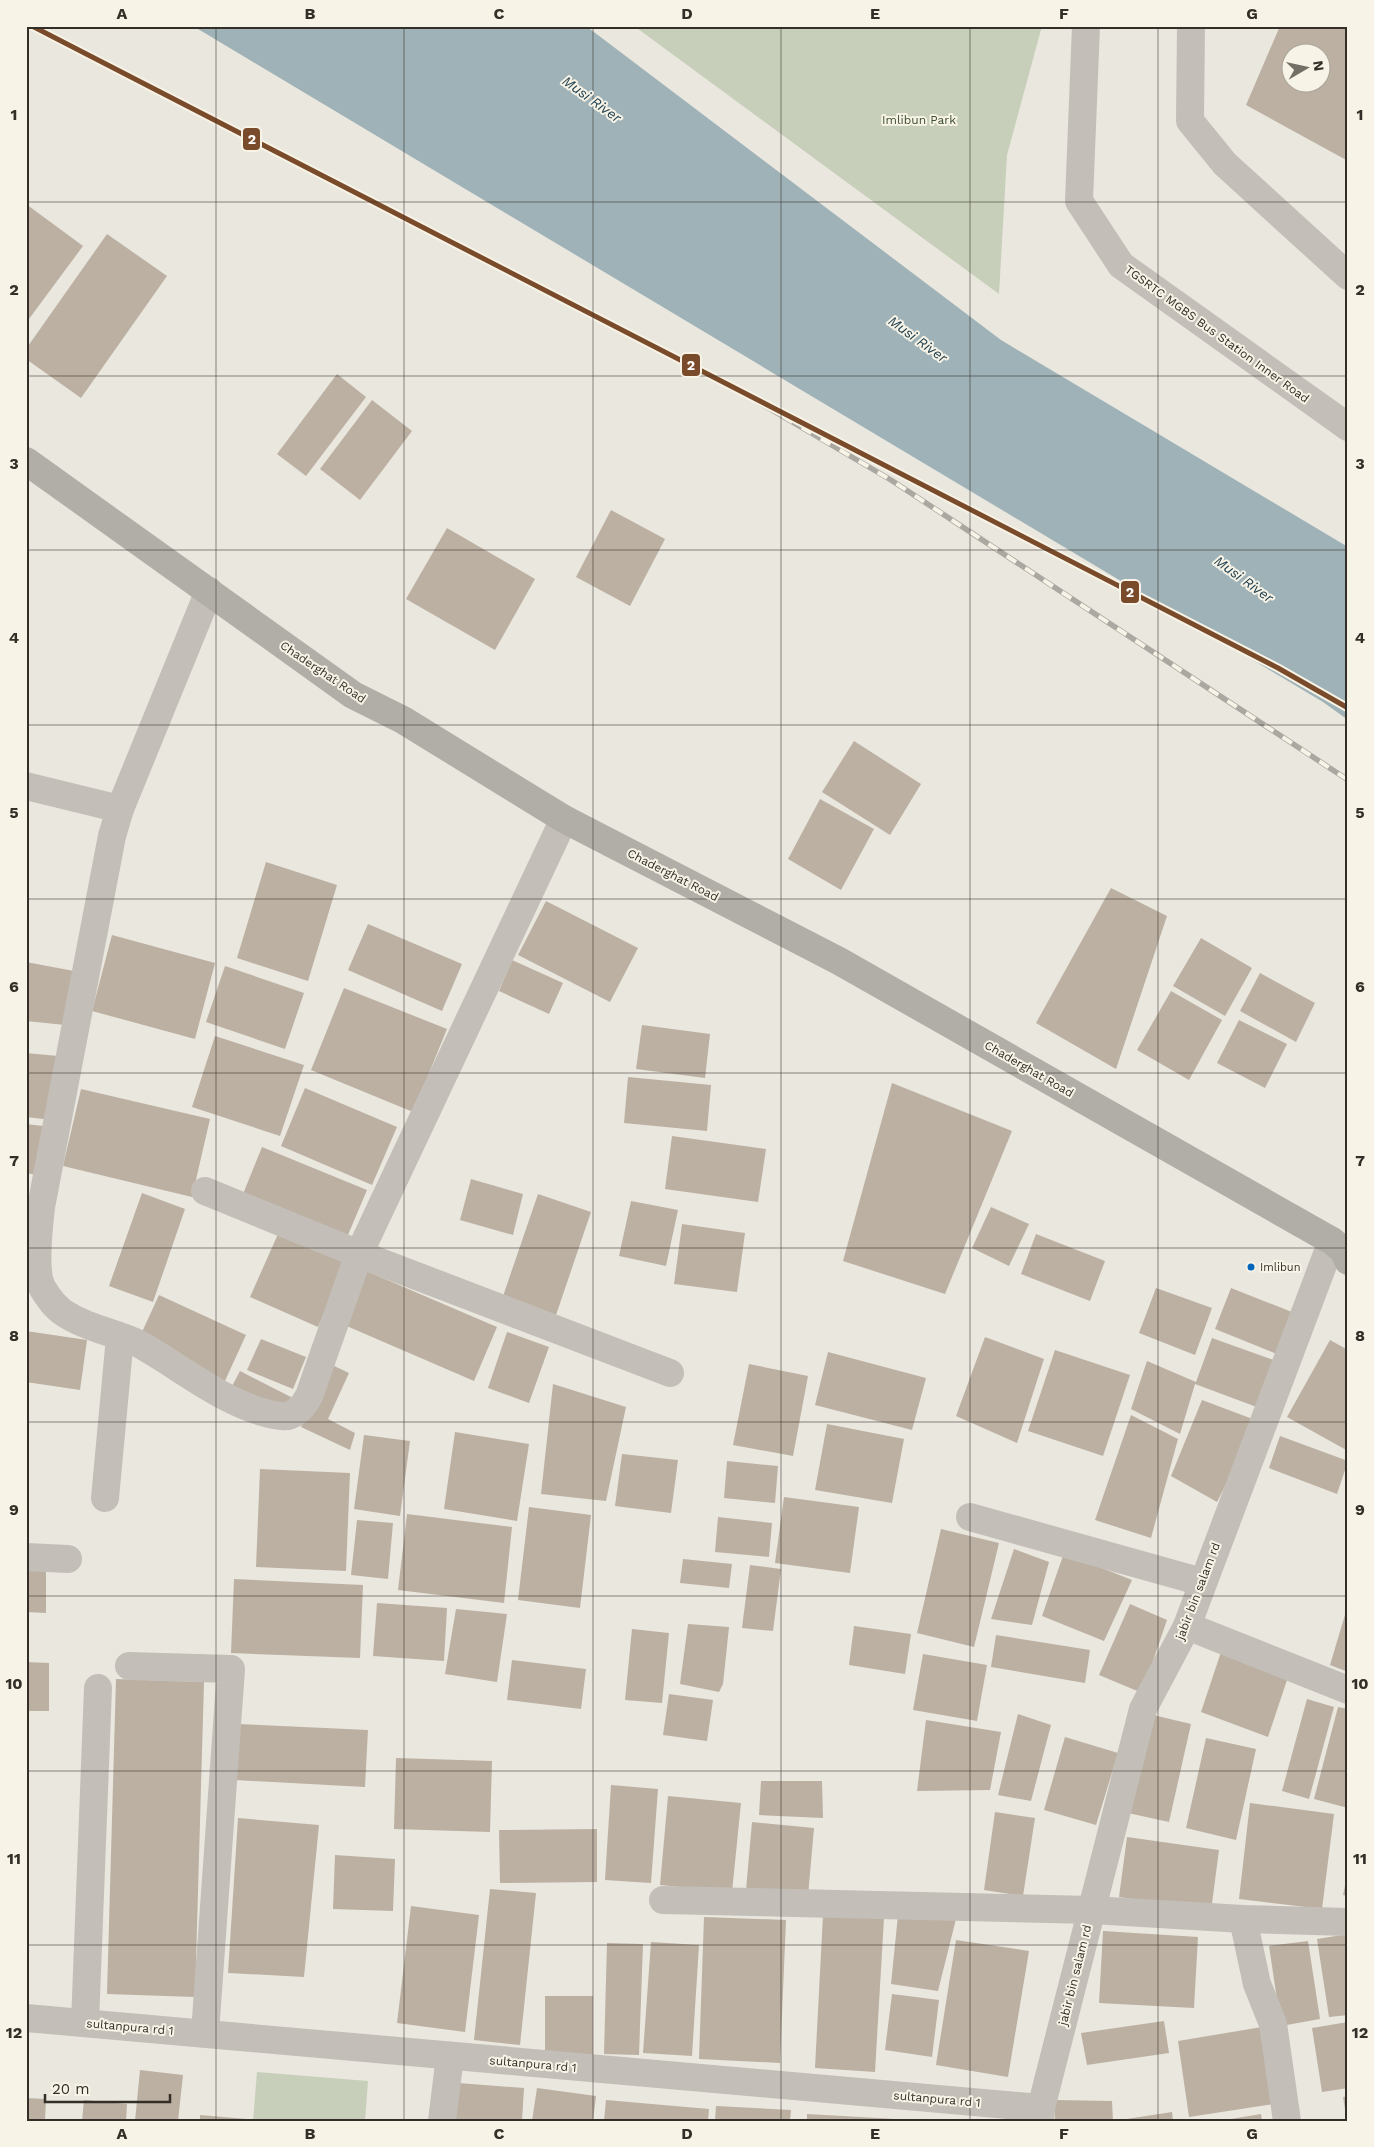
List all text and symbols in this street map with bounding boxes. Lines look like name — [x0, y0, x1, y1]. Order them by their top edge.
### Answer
text: A — [117, 4, 128, 23]
text: B — [305, 4, 316, 23]
text: C — [494, 4, 505, 23]
text: D — [681, 4, 693, 23]
text: E — [870, 4, 880, 23]
text: F — [1059, 4, 1069, 23]
text: G — [1246, 4, 1258, 23]
north arrow — [1282, 42, 1332, 92]
text: N — [1310, 60, 1328, 72]
water label: Musi River — [560, 72, 625, 126]
text: 1 — [11, 105, 17, 124]
text: 1 — [1357, 105, 1363, 124]
park label: Imlibun Park — [882, 113, 956, 127]
line badge: 2 — [242, 127, 261, 151]
text: 2 — [248, 131, 256, 147]
street label: TGSRTC MGBS Bus Station Inner Road — [1122, 262, 1312, 406]
text: 2 — [9, 280, 19, 299]
text: 2 — [1355, 280, 1365, 299]
water label: Musi River — [886, 312, 951, 366]
line badge: 2 — [681, 353, 701, 377]
text: 2 — [687, 357, 695, 373]
text: 3 — [9, 454, 19, 473]
text: 3 — [1355, 454, 1365, 473]
water label: Musi River — [1212, 552, 1277, 606]
line badge: 2 — [1120, 580, 1140, 604]
text: 2 — [1126, 584, 1134, 600]
text: 4 — [9, 628, 19, 647]
text: 4 — [1355, 628, 1365, 647]
street label: Chaderghat Road — [278, 638, 368, 706]
text: 5 — [9, 803, 19, 822]
text: 5 — [1355, 803, 1365, 822]
street label: Chaderghat Road — [625, 846, 721, 904]
text: 6 — [9, 977, 19, 996]
text: 6 — [1355, 977, 1365, 996]
street label: Chaderghat Road — [982, 1038, 1076, 1100]
text: 7 — [9, 1151, 19, 1170]
text: 7 — [1355, 1151, 1365, 1170]
place label: Imlibun — [1260, 1261, 1300, 1274]
marker: Imlibun — [1246, 1262, 1256, 1272]
text: 8 — [9, 1326, 19, 1345]
text: 8 — [1355, 1326, 1365, 1345]
text: 9 — [9, 1500, 19, 1519]
text: 9 — [1355, 1500, 1365, 1519]
street label: jabir bin salam rd — [1173, 1540, 1223, 1643]
text: 10 — [5, 1674, 23, 1693]
text: 10 — [1351, 1674, 1369, 1693]
text: 11 — [7, 1849, 21, 1868]
text: 11 — [1353, 1849, 1367, 1868]
street label: jabir bin salam rd — [1056, 1923, 1094, 2028]
street label: sultanpura rd 1 — [86, 2016, 174, 2038]
text: 12 — [6, 2023, 22, 2042]
text: 12 — [1352, 2023, 1368, 2042]
street label: sultanpura rd 1 — [489, 2053, 577, 2075]
scale bar — [45, 2072, 170, 2104]
text: 20 m — [52, 2080, 90, 2098]
street label: sultanpura rd 1 — [893, 2088, 981, 2110]
text: A — [117, 2124, 128, 2143]
text: B — [305, 2124, 316, 2143]
text: C — [494, 2124, 505, 2143]
text: D — [681, 2124, 693, 2143]
text: E — [870, 2124, 880, 2143]
text: F — [1059, 2124, 1069, 2143]
text: G — [1246, 2124, 1258, 2143]

